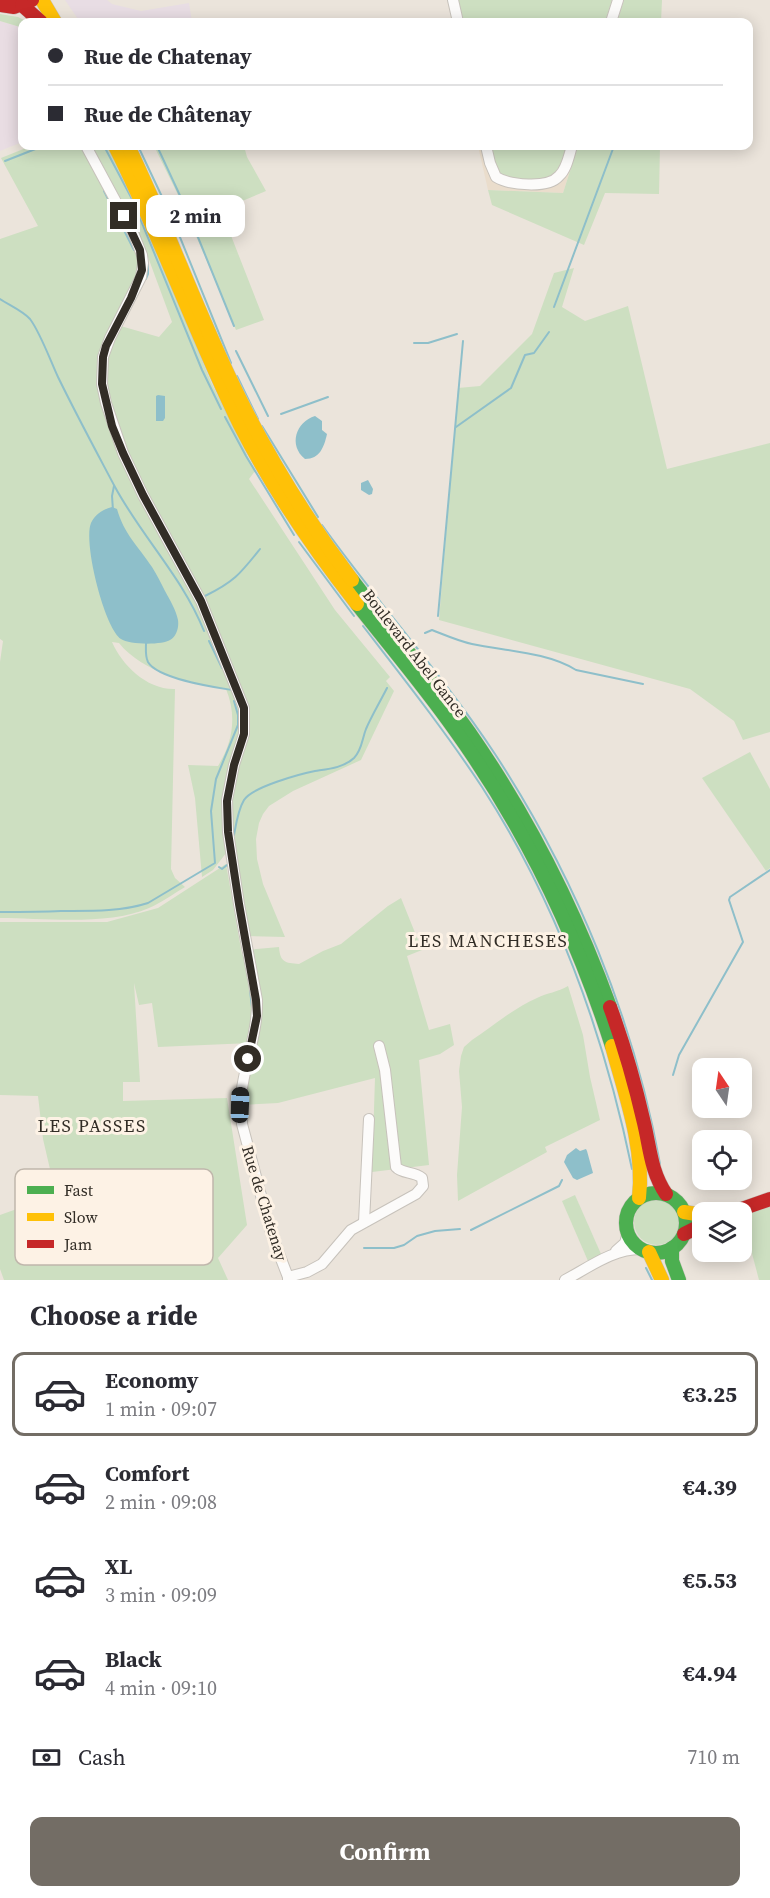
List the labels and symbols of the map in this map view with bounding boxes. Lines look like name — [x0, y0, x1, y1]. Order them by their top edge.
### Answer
callout: 2 min — [145, 195, 244, 237]
route end — [110, 202, 137, 229]
street label: Boulevard Abel Gance — [358, 584, 472, 722]
district label: LES MANCHESES — [408, 928, 568, 953]
route start — [234, 1045, 261, 1072]
north arrow — [692, 1058, 752, 1118]
car — [230, 1087, 250, 1123]
district label: LES PASSES — [37, 1113, 147, 1138]
street label: Rue de Chatenay — [237, 1143, 293, 1264]
legend — [15, 1169, 213, 1265]
text: Fast — [64, 1179, 94, 1201]
text: Slow — [64, 1206, 99, 1228]
text: Jam — [63, 1233, 92, 1255]

